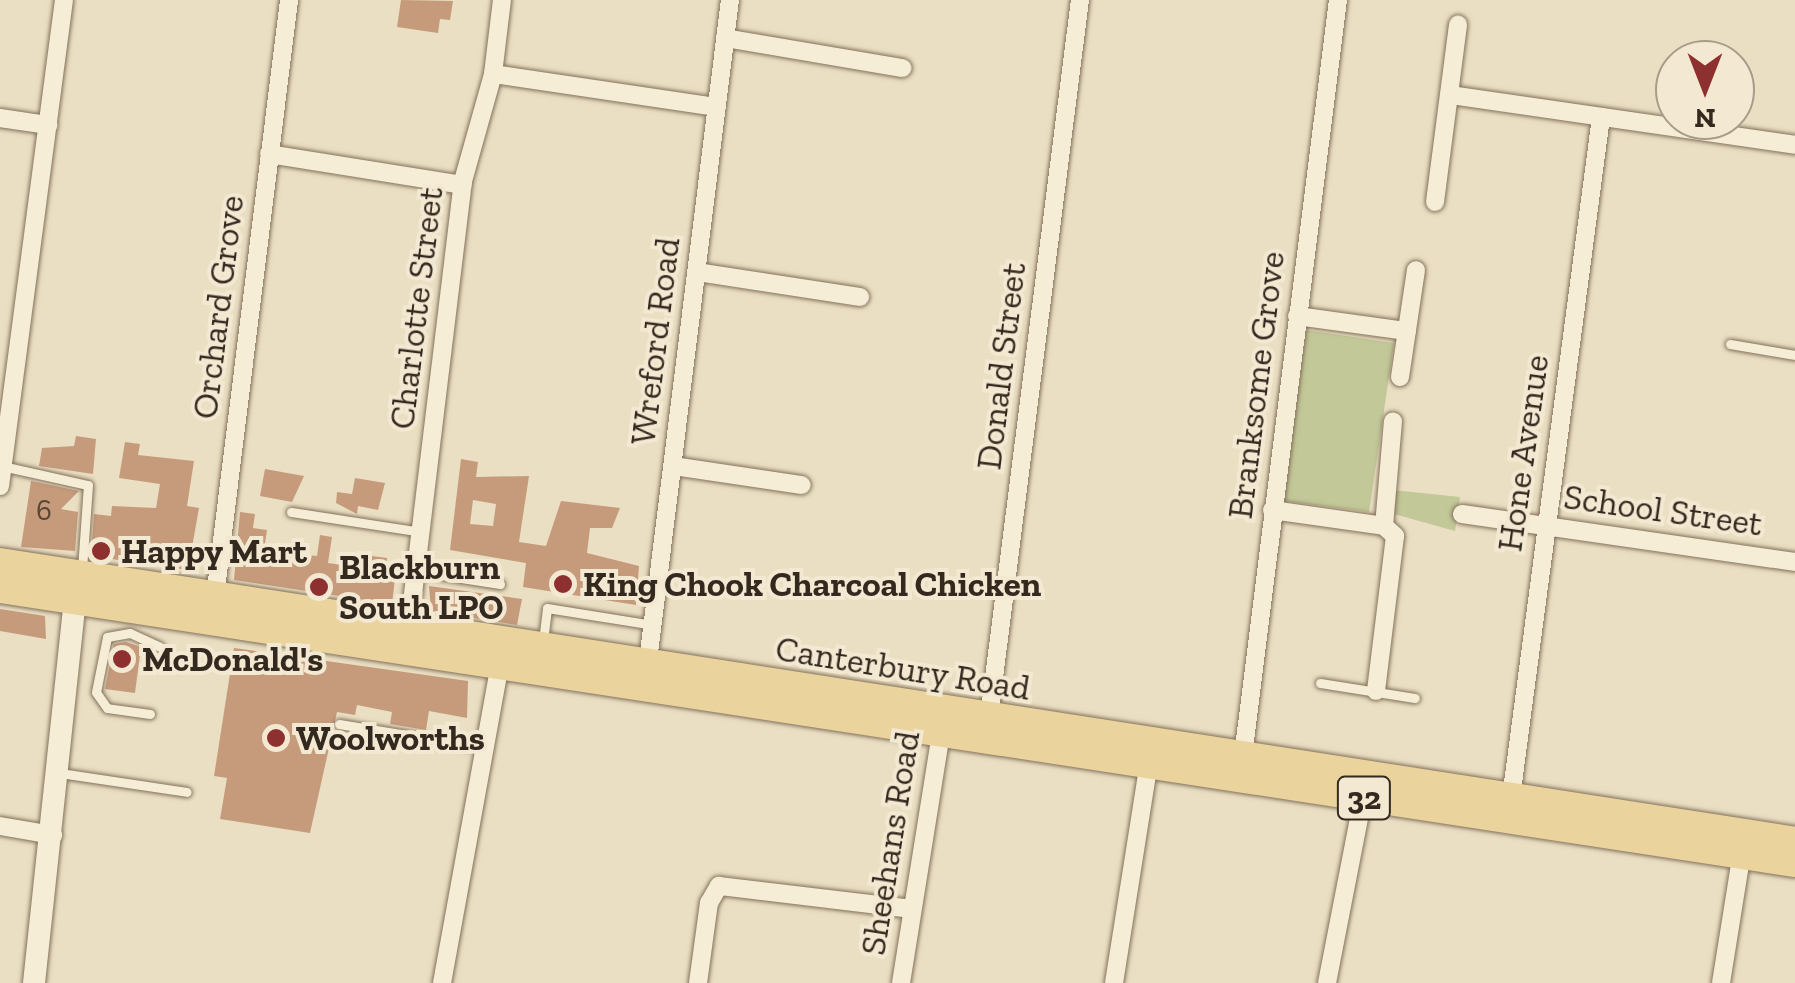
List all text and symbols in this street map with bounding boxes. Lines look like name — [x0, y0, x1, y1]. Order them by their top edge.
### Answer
north arrow — [1655, 40, 1755, 140]
text: N — [1694, 102, 1716, 135]
street label: Charlotte Street — [380, 185, 452, 431]
street label: Orchard Grove — [183, 193, 253, 421]
street label: Wreford Road — [621, 235, 689, 447]
street label: Branksome Grove — [1219, 249, 1293, 521]
street label: Donald Street — [967, 260, 1035, 472]
street label: Hone Avenue — [1488, 352, 1558, 554]
street label: School Street — [1561, 475, 1765, 545]
house number: 6 — [36, 492, 52, 528]
place label: Happy Mart — [121, 530, 308, 572]
marker: Happy Mart — [90, 540, 112, 562]
place label: Blackburn South LPO — [339, 546, 503, 628]
place label: King Chook Charcoal Chicken — [583, 563, 1041, 605]
marker: King Chook Charcoal Chicken — [552, 573, 574, 595]
marker: Blackburn South LPO — [308, 576, 330, 598]
street label: Canterbury Road — [772, 627, 1034, 709]
place label: McDonald's — [142, 638, 323, 680]
marker: McDonald's — [111, 648, 133, 670]
place label: Woolworths — [296, 717, 485, 759]
marker: Woolworths — [265, 727, 287, 749]
street label: Sheehans Road — [852, 728, 928, 958]
road number: 32 — [1336, 771, 1392, 825]

